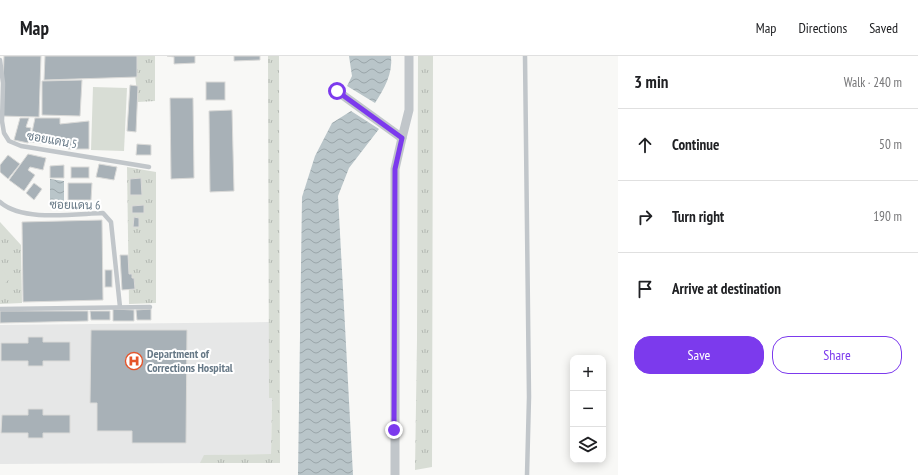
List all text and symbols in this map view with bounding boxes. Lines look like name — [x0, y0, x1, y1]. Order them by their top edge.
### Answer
text: Map — [20, 16, 49, 40]
text: Map — [756, 19, 776, 37]
text: Directions — [798, 19, 847, 37]
text: Saved — [869, 19, 898, 37]
text: 3 min — [634, 71, 668, 93]
text: Walk · 240 m — [844, 74, 902, 91]
route start — [328, 82, 346, 100]
street label: ซอยแดน 5 — [26, 128, 78, 151]
icon: ahead — [634, 134, 656, 156]
text: Continue — [672, 135, 719, 154]
text: 50 m — [879, 136, 902, 153]
street label: ซอยแดน 6 — [49, 197, 101, 212]
icon: right — [634, 206, 656, 228]
text: Turn right — [672, 207, 724, 226]
text: 190 m — [873, 208, 902, 225]
icon: arrive — [634, 278, 656, 300]
text: Arrive at destination — [672, 279, 781, 298]
button: Save — [634, 336, 764, 374]
button: Share — [772, 336, 902, 374]
place label: Department of Corrections Hospital — [147, 346, 233, 375]
hospital icon: Department of Corrections Hospital — [124, 351, 144, 371]
map controls — [570, 355, 606, 463]
button: + — [570, 355, 606, 391]
button: − — [570, 391, 606, 427]
route end — [385, 421, 403, 439]
button: layers — [570, 427, 606, 463]

